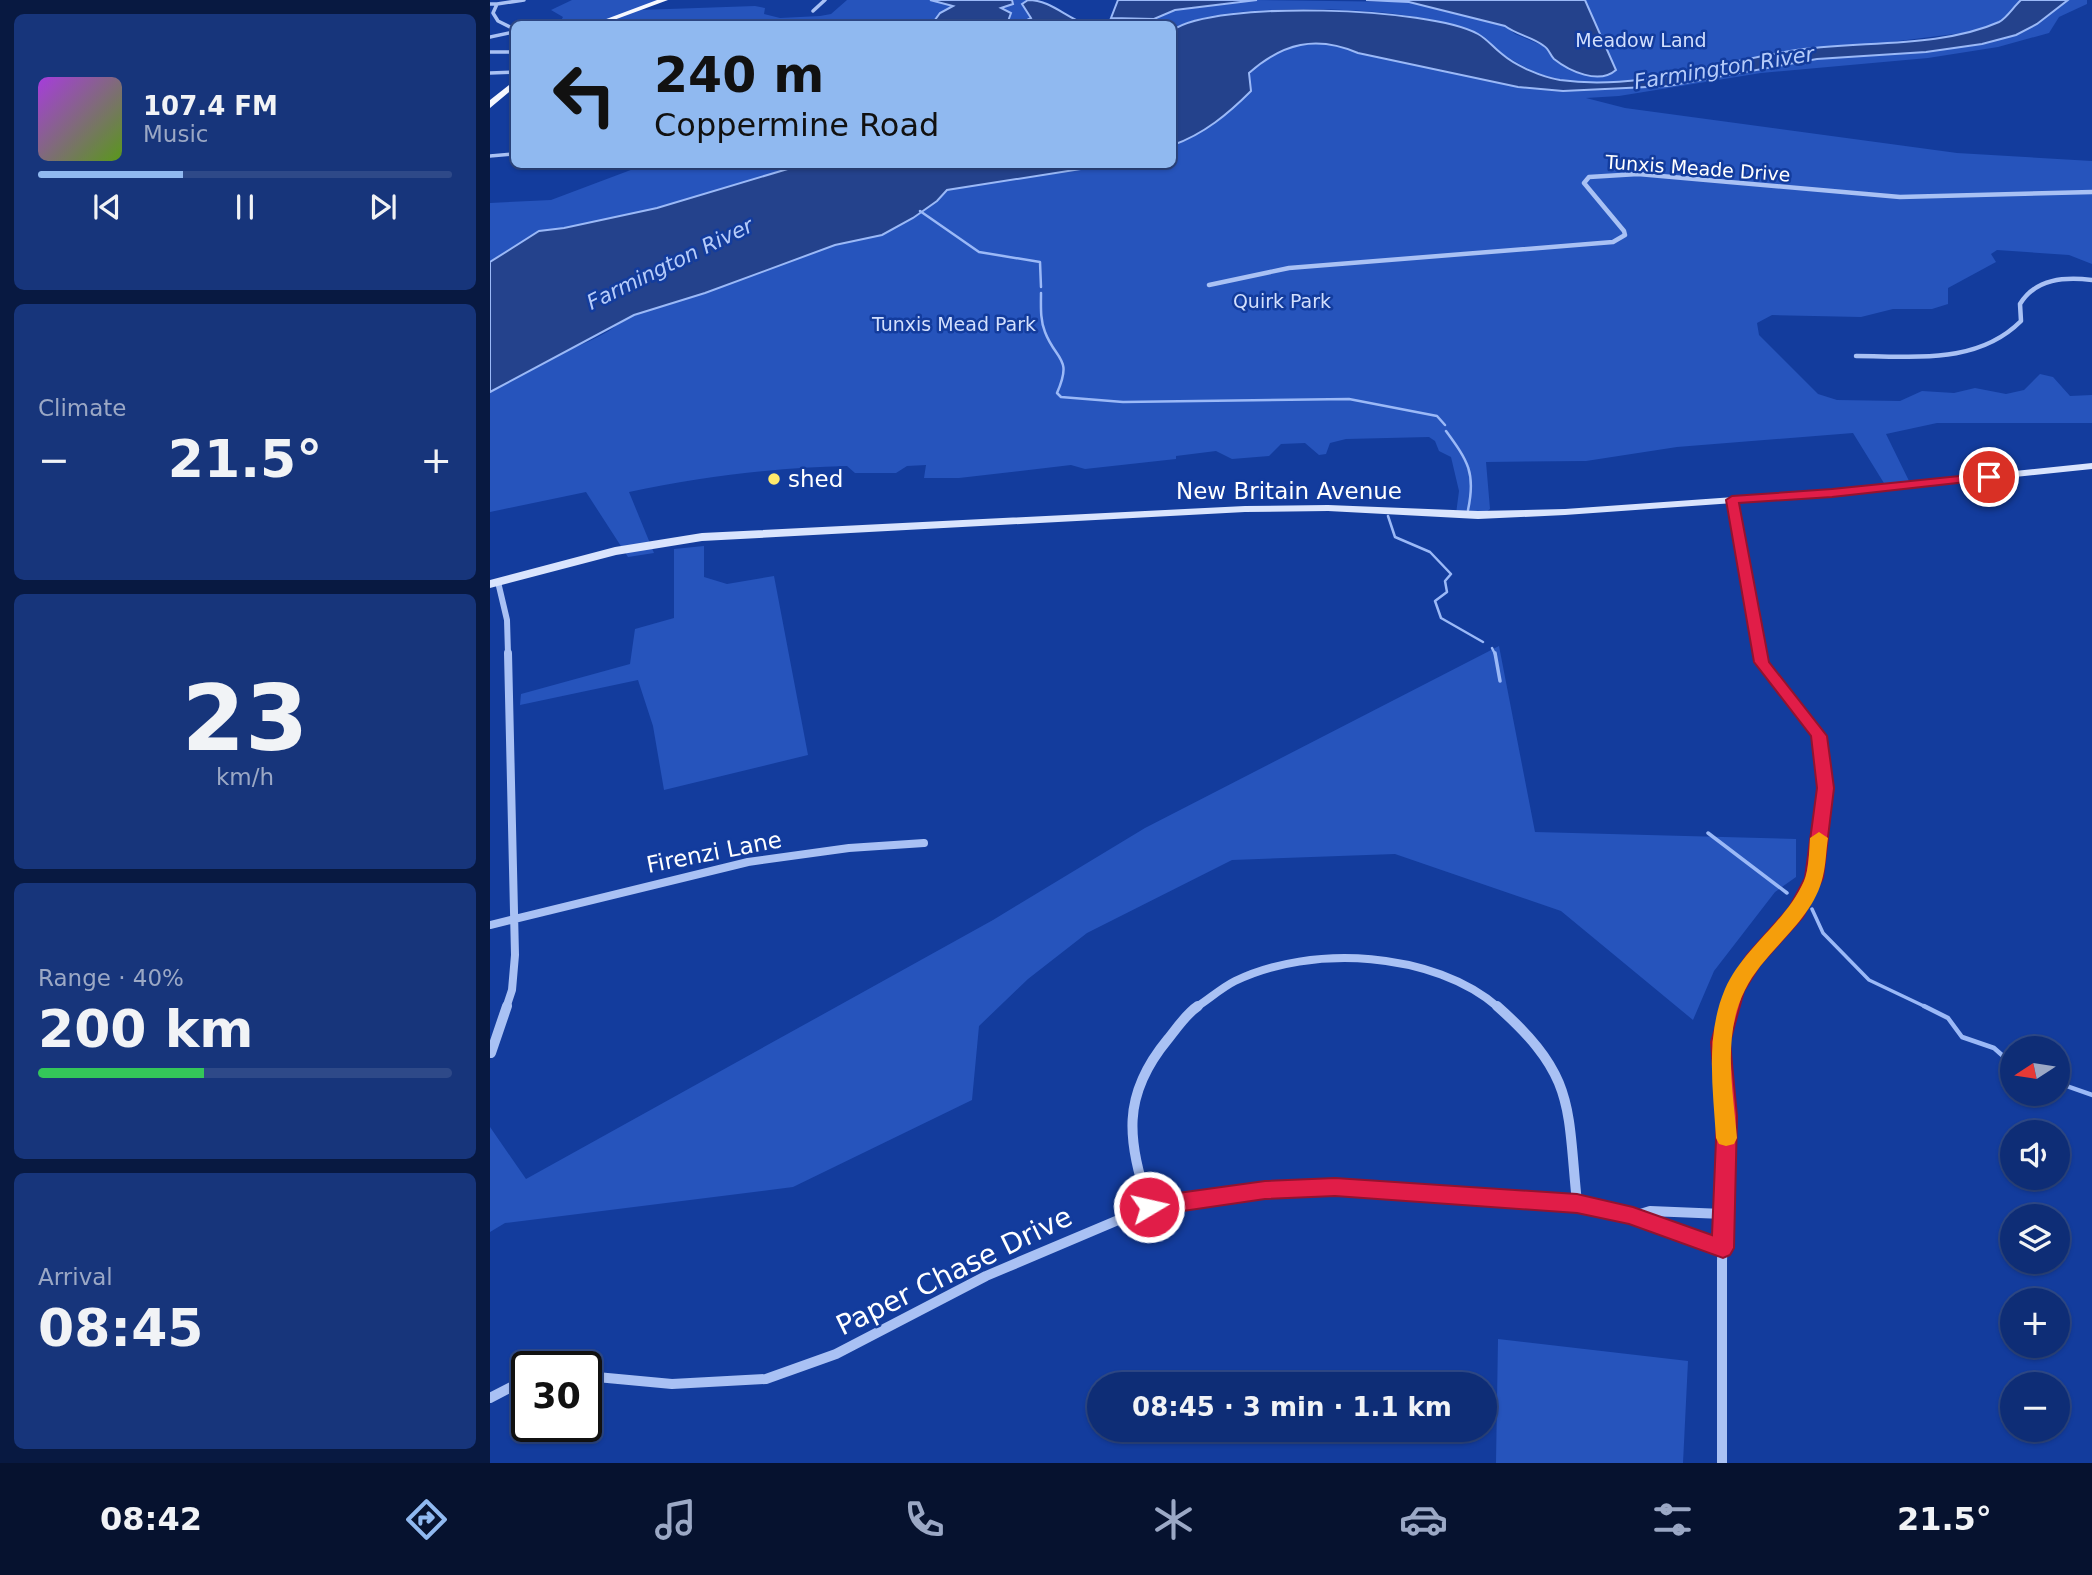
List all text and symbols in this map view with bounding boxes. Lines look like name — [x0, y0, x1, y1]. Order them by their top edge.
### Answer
park label: Meadow Land — [1575, 29, 1707, 51]
water label: Farmington River — [1632, 42, 1817, 94]
text: 240 m — [654, 47, 824, 104]
icon: left — [539, 49, 630, 140]
text: 107.4 FM — [143, 91, 278, 121]
text: Coppermine Road — [654, 106, 939, 144]
text: Music — [143, 121, 208, 147]
street label: Tunxis Meade Drive — [1604, 150, 1791, 185]
icon: previous — [88, 188, 126, 226]
icon: pause — [226, 188, 264, 226]
icon: next — [364, 188, 402, 226]
water label: Farmington River — [583, 213, 758, 315]
park label: Quirk Park — [1233, 290, 1331, 312]
park label: Tunxis Mead Park — [871, 313, 1036, 335]
text: Climate — [38, 395, 127, 421]
text: 21.5° — [168, 429, 322, 489]
text: − — [38, 438, 70, 482]
text: + — [420, 438, 452, 482]
pin — [1959, 447, 2019, 507]
icon: arrive — [1970, 458, 2008, 496]
place label: shed — [788, 466, 843, 492]
marker: shed — [766, 471, 782, 487]
street label: New Britain Avenue — [1176, 478, 1402, 504]
text: 23 — [182, 666, 308, 771]
text: km/h — [216, 764, 274, 790]
street label: Firenzi Lane — [644, 826, 784, 878]
text: Range · 40% — [38, 965, 184, 991]
text: 200 km — [38, 999, 253, 1059]
north arrow — [2000, 1036, 2070, 1106]
map controls — [2000, 1036, 2070, 1442]
button: sound — [2000, 1120, 2070, 1190]
position arrow — [1112, 1170, 1186, 1244]
street label: Paper Chase Drive — [831, 1200, 1077, 1342]
button: layers — [2000, 1204, 2070, 1274]
text: Arrival — [38, 1264, 113, 1290]
button: + — [2000, 1288, 2070, 1358]
text: 08:45 — [38, 1298, 204, 1358]
speed limit sign: 30 — [511, 1351, 602, 1442]
button: − — [2000, 1372, 2070, 1442]
text: 08:45 · 3 min · 1.1 km — [1132, 1392, 1452, 1422]
icon: directions — [402, 1495, 451, 1544]
icon: music — [651, 1495, 700, 1544]
icon: phone — [900, 1495, 949, 1544]
icon: climate — [1149, 1495, 1198, 1544]
icon: car — [1399, 1495, 1448, 1544]
icon: filters — [1648, 1495, 1697, 1544]
text: 08:42 — [100, 1500, 202, 1538]
text: 21.5° — [1897, 1500, 1992, 1538]

